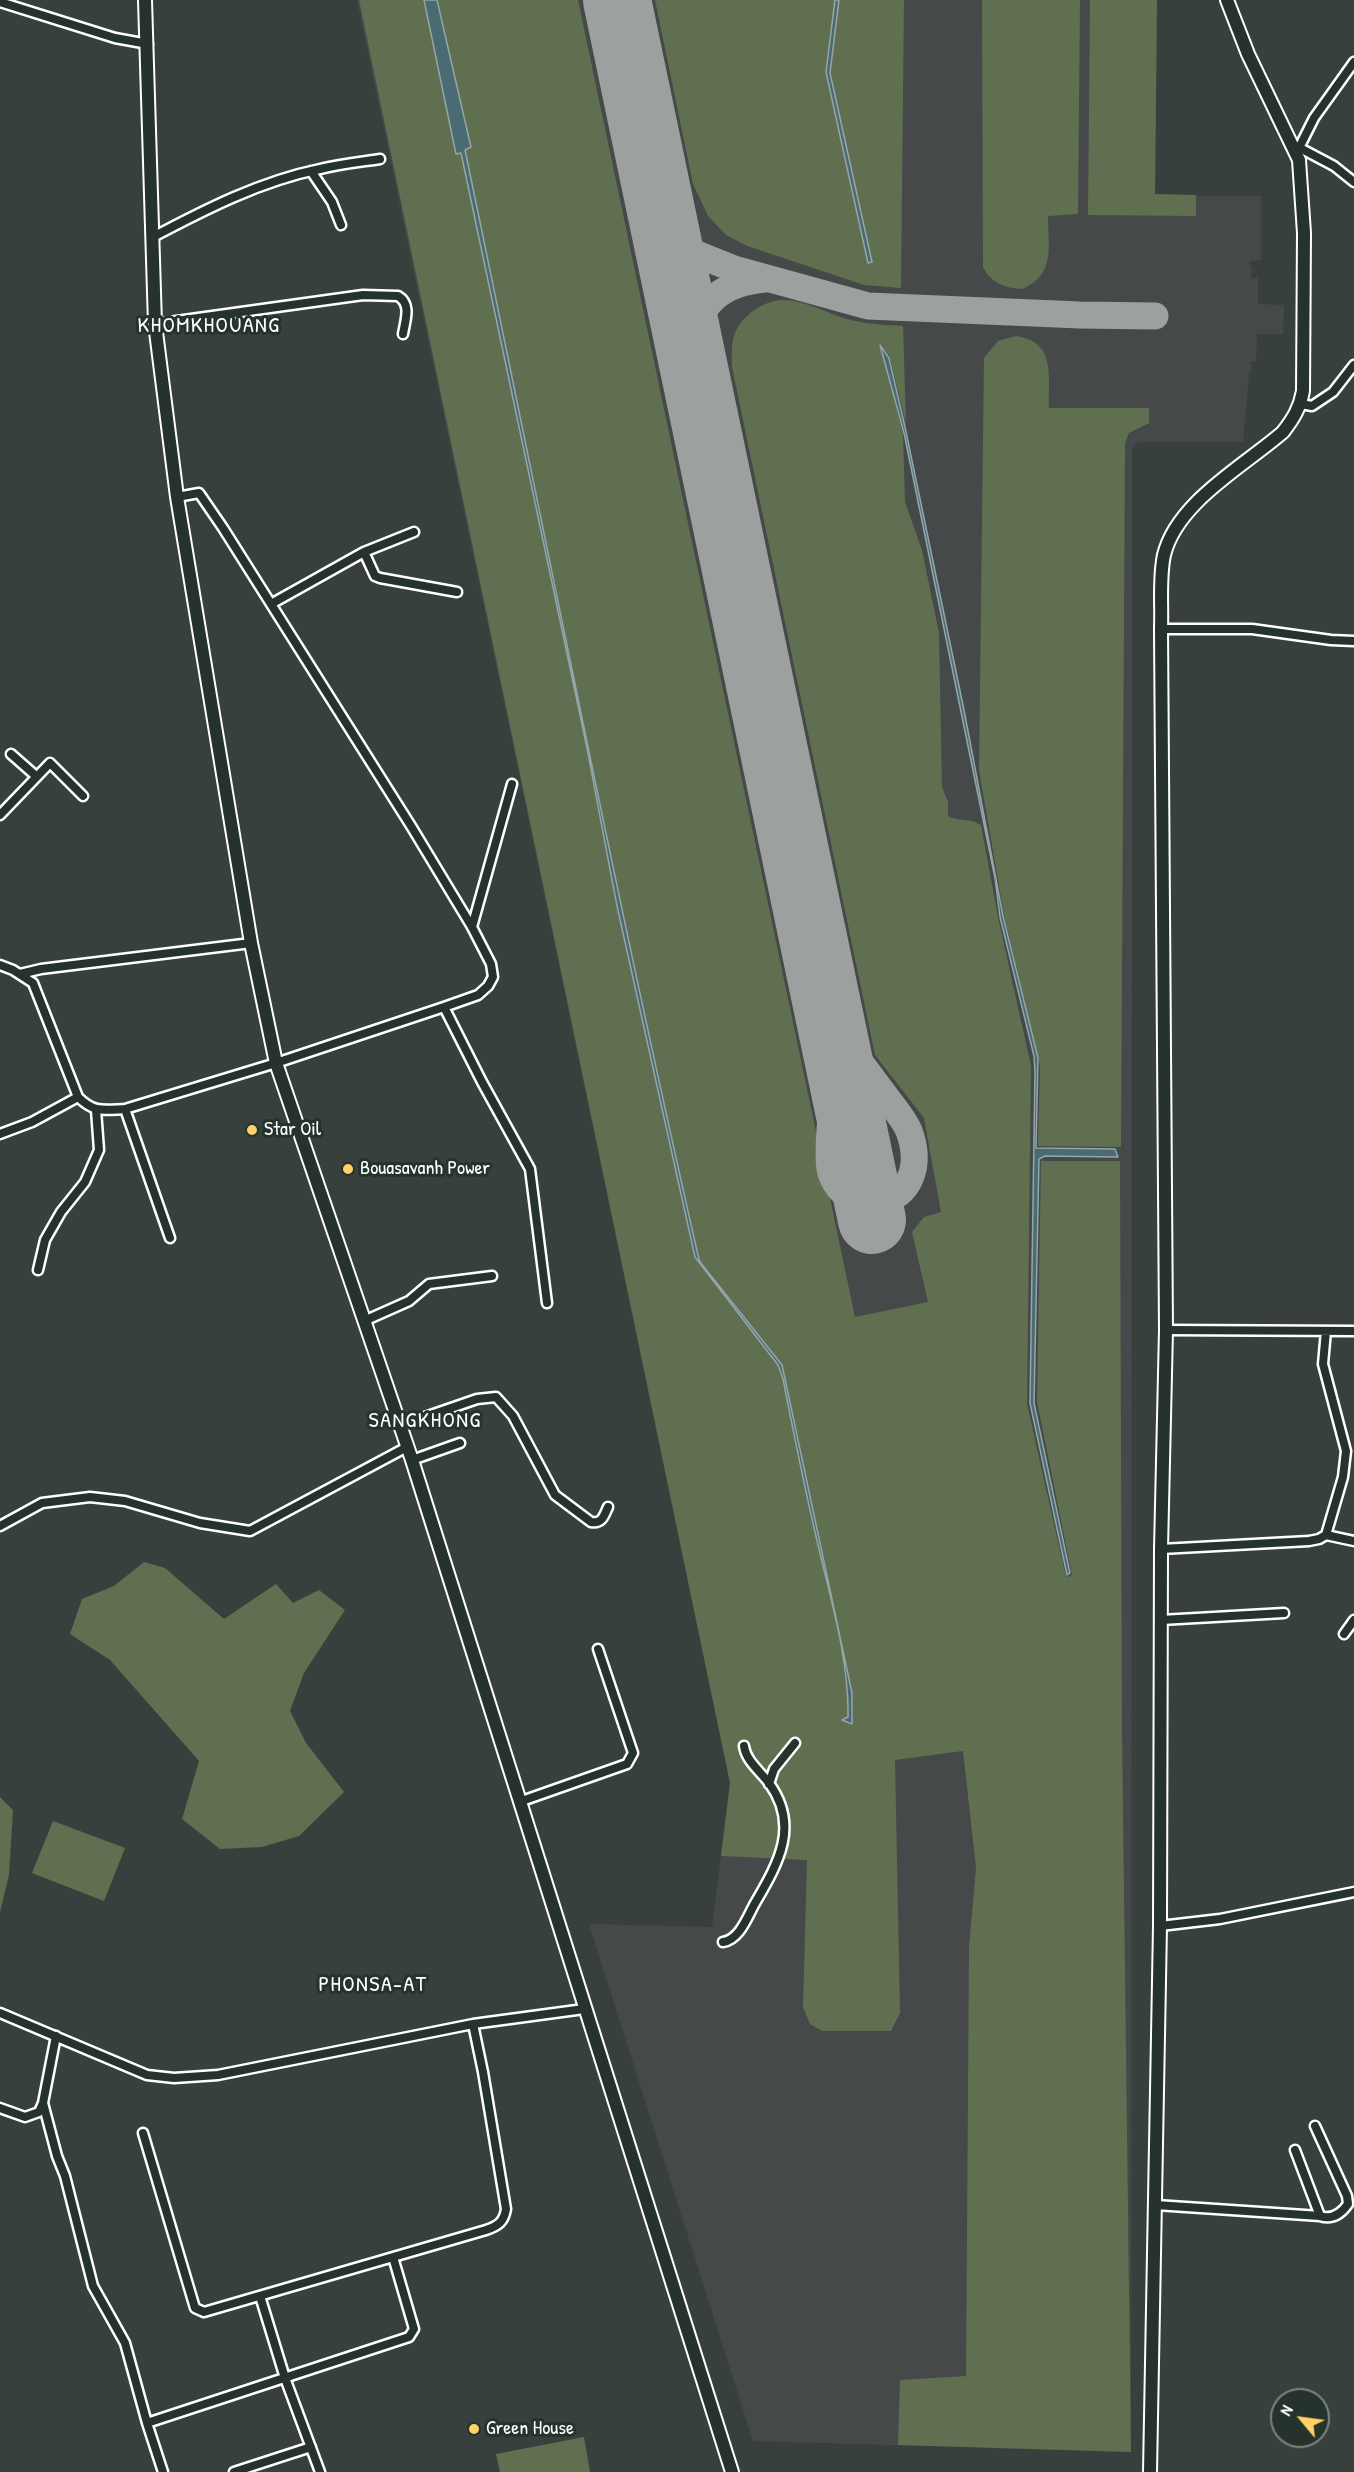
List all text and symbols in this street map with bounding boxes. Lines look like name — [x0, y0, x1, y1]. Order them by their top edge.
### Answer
district label: KHOMKHOUANG — [138, 313, 280, 339]
place label: Star Oil — [264, 1118, 321, 1142]
marker: Star Oil — [245, 1123, 259, 1137]
place label: Bouasavanh Power — [360, 1157, 490, 1181]
marker: Bouasavanh Power — [341, 1162, 355, 1176]
district label: SANGKHONG — [369, 1408, 481, 1434]
district label: PHONSA-AT — [318, 1972, 428, 1998]
north arrow — [1270, 2388, 1330, 2448]
text: N — [1274, 2401, 1298, 2419]
place label: Green House — [486, 2417, 574, 2441]
marker: Green House — [467, 2422, 481, 2436]

